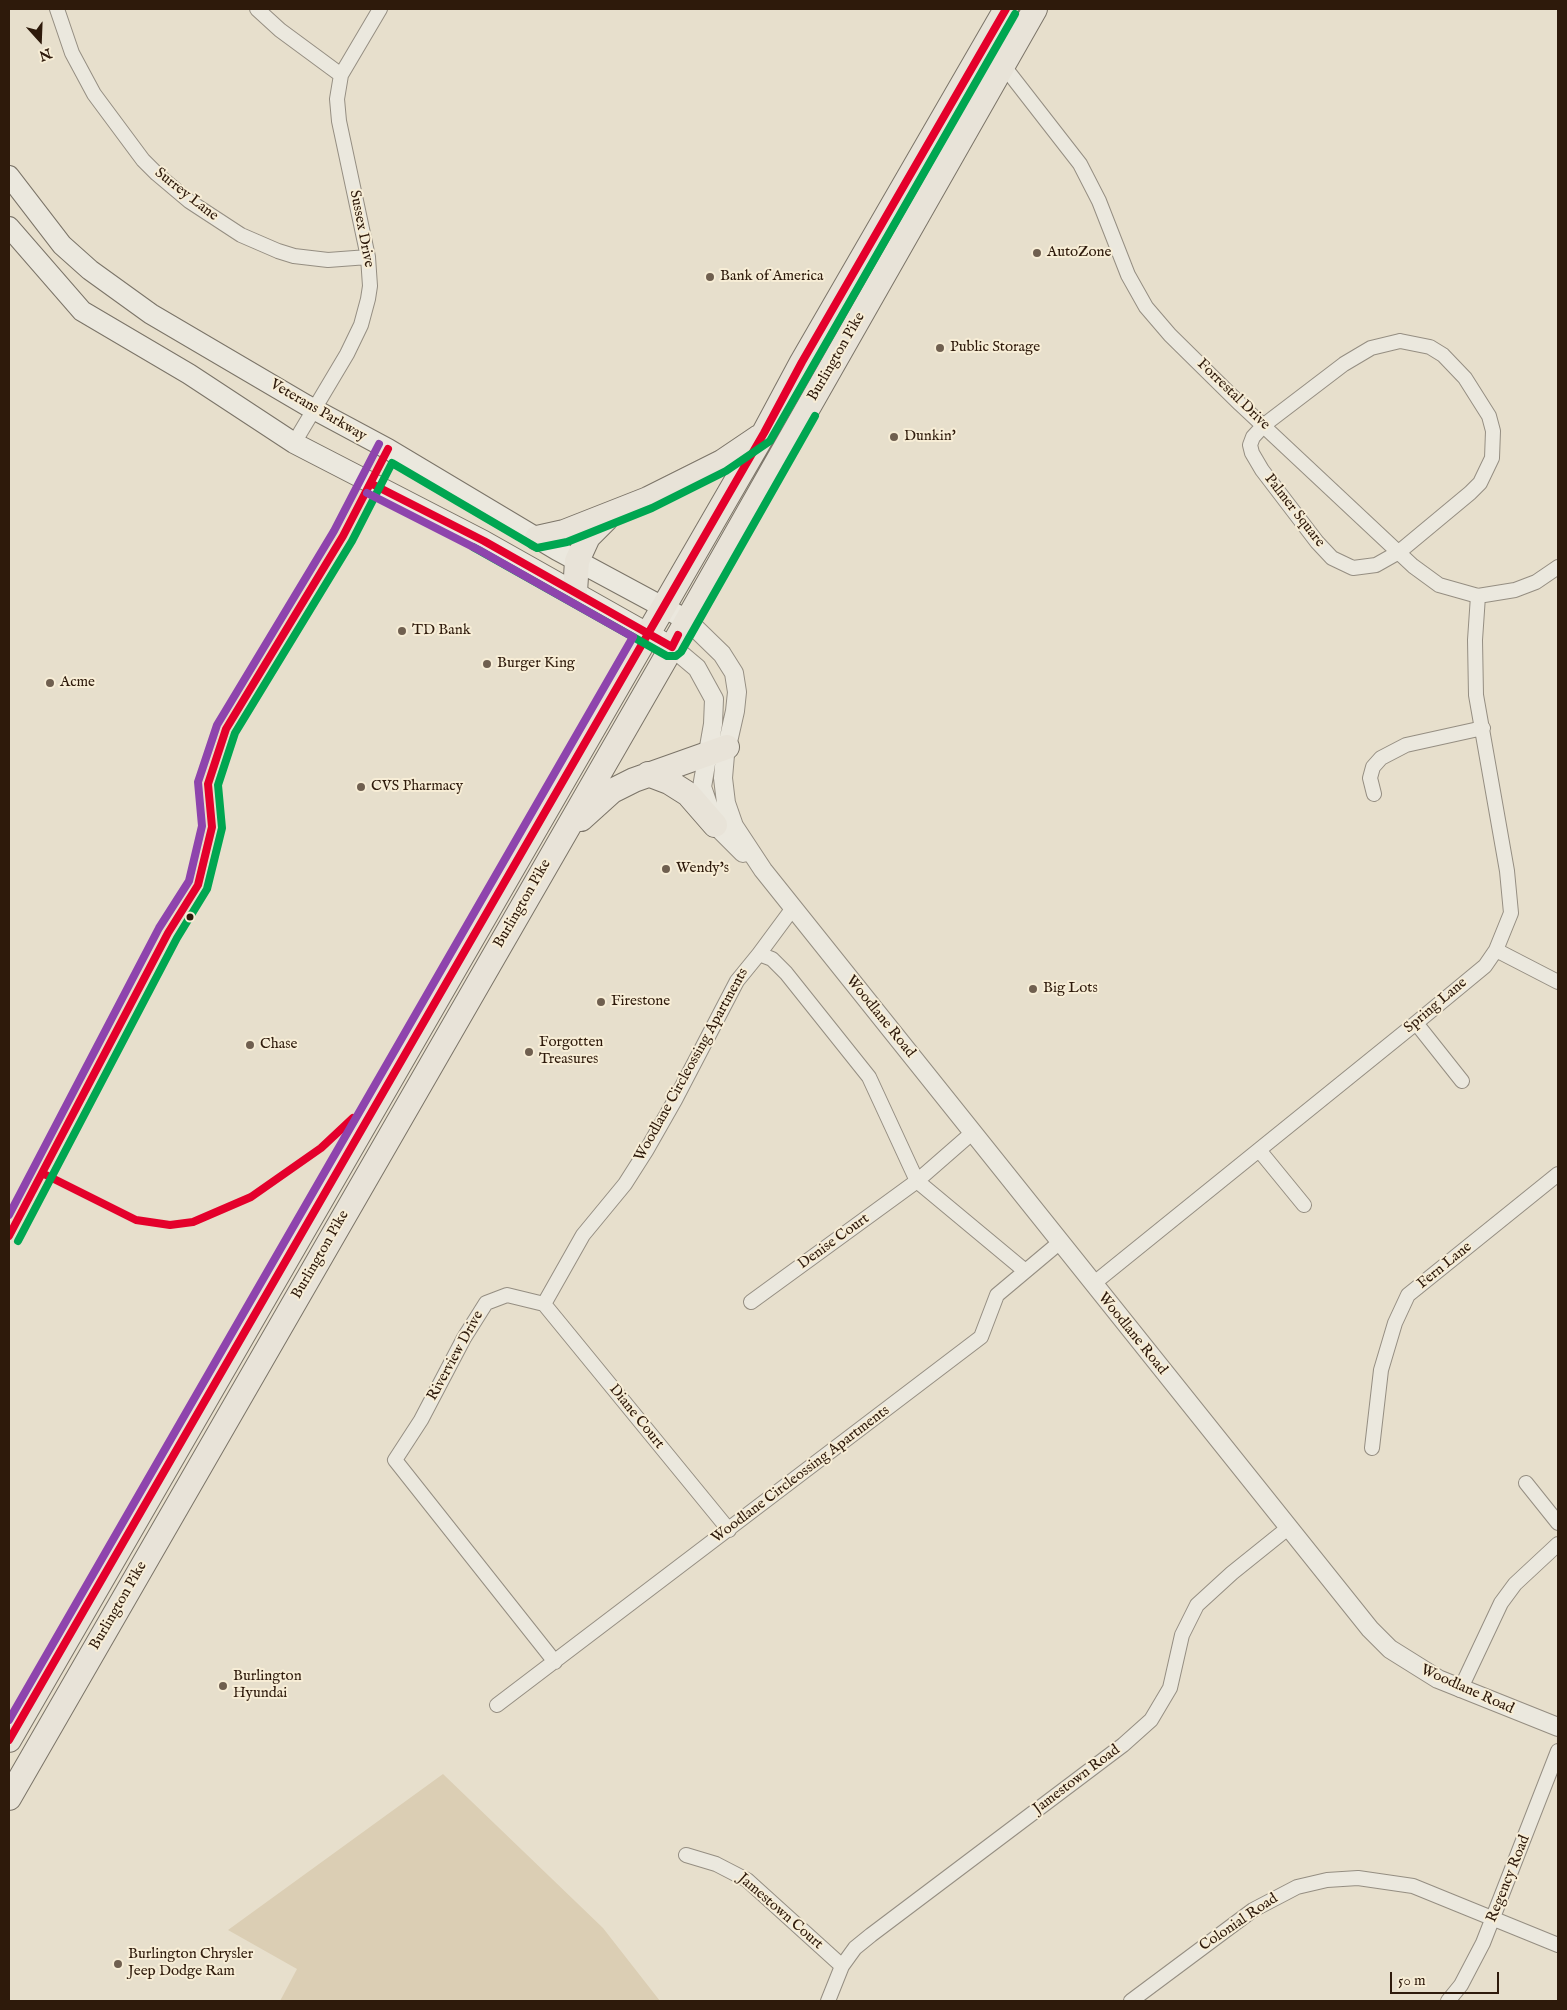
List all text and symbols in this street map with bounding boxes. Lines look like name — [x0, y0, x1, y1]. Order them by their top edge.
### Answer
north arrow — [15, 15, 65, 65]
text: N — [36, 44, 54, 65]
street label: Surrey Lane — [150, 164, 222, 226]
street label: Sussex Drive — [345, 189, 377, 269]
place label: AutoZone — [1047, 244, 1111, 262]
marker: AutoZone — [1031, 247, 1043, 259]
place label: Bank of America — [720, 268, 823, 286]
marker: Bank of America — [704, 271, 716, 283]
street label: Burlington Pike — [804, 309, 870, 405]
place label: Public Storage — [950, 339, 1040, 357]
marker: Public Storage — [934, 342, 946, 354]
street label: Forrestal Drive — [1193, 356, 1273, 434]
street label: Veterans Parkway — [267, 376, 369, 446]
place label: Dunkin' — [904, 428, 956, 446]
marker: Dunkin' — [888, 431, 900, 443]
street label: Palmer Square — [1260, 471, 1328, 551]
place label: TD Bank — [412, 622, 471, 640]
marker: TD Bank — [396, 625, 408, 637]
place label: Burger King — [497, 655, 575, 673]
marker: Burger King — [481, 658, 493, 670]
place label: Acme — [60, 674, 95, 692]
marker: Acme — [44, 677, 56, 689]
place label: CVS Pharmacy — [371, 778, 463, 796]
marker: CVS Pharmacy — [355, 781, 367, 793]
street label: Burlington Pike — [490, 856, 556, 952]
place label: Wendy's — [676, 860, 729, 878]
marker: Wendy's — [660, 863, 672, 875]
unlabelled marker — [185, 912, 195, 922]
street label: Woodlane Circleossing Apartments — [631, 965, 753, 1165]
street label: Woodlane Road — [841, 972, 919, 1062]
street label: Spring Lane — [1401, 974, 1471, 1038]
place label: Big Lots — [1043, 980, 1098, 998]
marker: Big Lots — [1027, 983, 1039, 995]
place label: Firestone — [611, 993, 670, 1011]
marker: Firestone — [595, 996, 607, 1008]
place label: Forgotten Treasures — [539, 1034, 603, 1069]
place label: Chase — [260, 1036, 297, 1054]
marker: Chase — [244, 1039, 256, 1051]
marker: Forgotten Treasures — [523, 1046, 535, 1058]
street label: Burlington Pike — [288, 1207, 354, 1303]
street label: Denise Court — [795, 1210, 873, 1274]
street label: Fern Lane — [1414, 1239, 1476, 1293]
street label: Woodlane Road — [1093, 1289, 1171, 1379]
street label: Riverview Drive — [424, 1308, 488, 1404]
street label: Diane Court — [605, 1381, 667, 1453]
street label: Woodlane Circleossing Apartments — [708, 1402, 894, 1548]
street label: Burlington Pike — [86, 1558, 152, 1654]
street label: Woodlane Road — [1418, 1661, 1516, 1719]
place label: Burlington Hyundai — [233, 1668, 302, 1703]
marker: Burlington Hyundai — [217, 1680, 229, 1692]
street label: Jamestown Road — [1030, 1742, 1124, 1818]
street label: Regency Road — [1483, 1833, 1535, 1925]
street label: Jamestown Court — [734, 1870, 826, 1954]
street label: Colonial Road — [1196, 1890, 1282, 1956]
place label: Burlington Chrysler Jeep Dodge Ram — [128, 1946, 253, 1981]
marker: Burlington Chrysler Jeep Dodge Ram — [112, 1958, 124, 1970]
scale bar — [1392, 1962, 1501, 1994]
text: 50 m — [1398, 1971, 1426, 1990]

